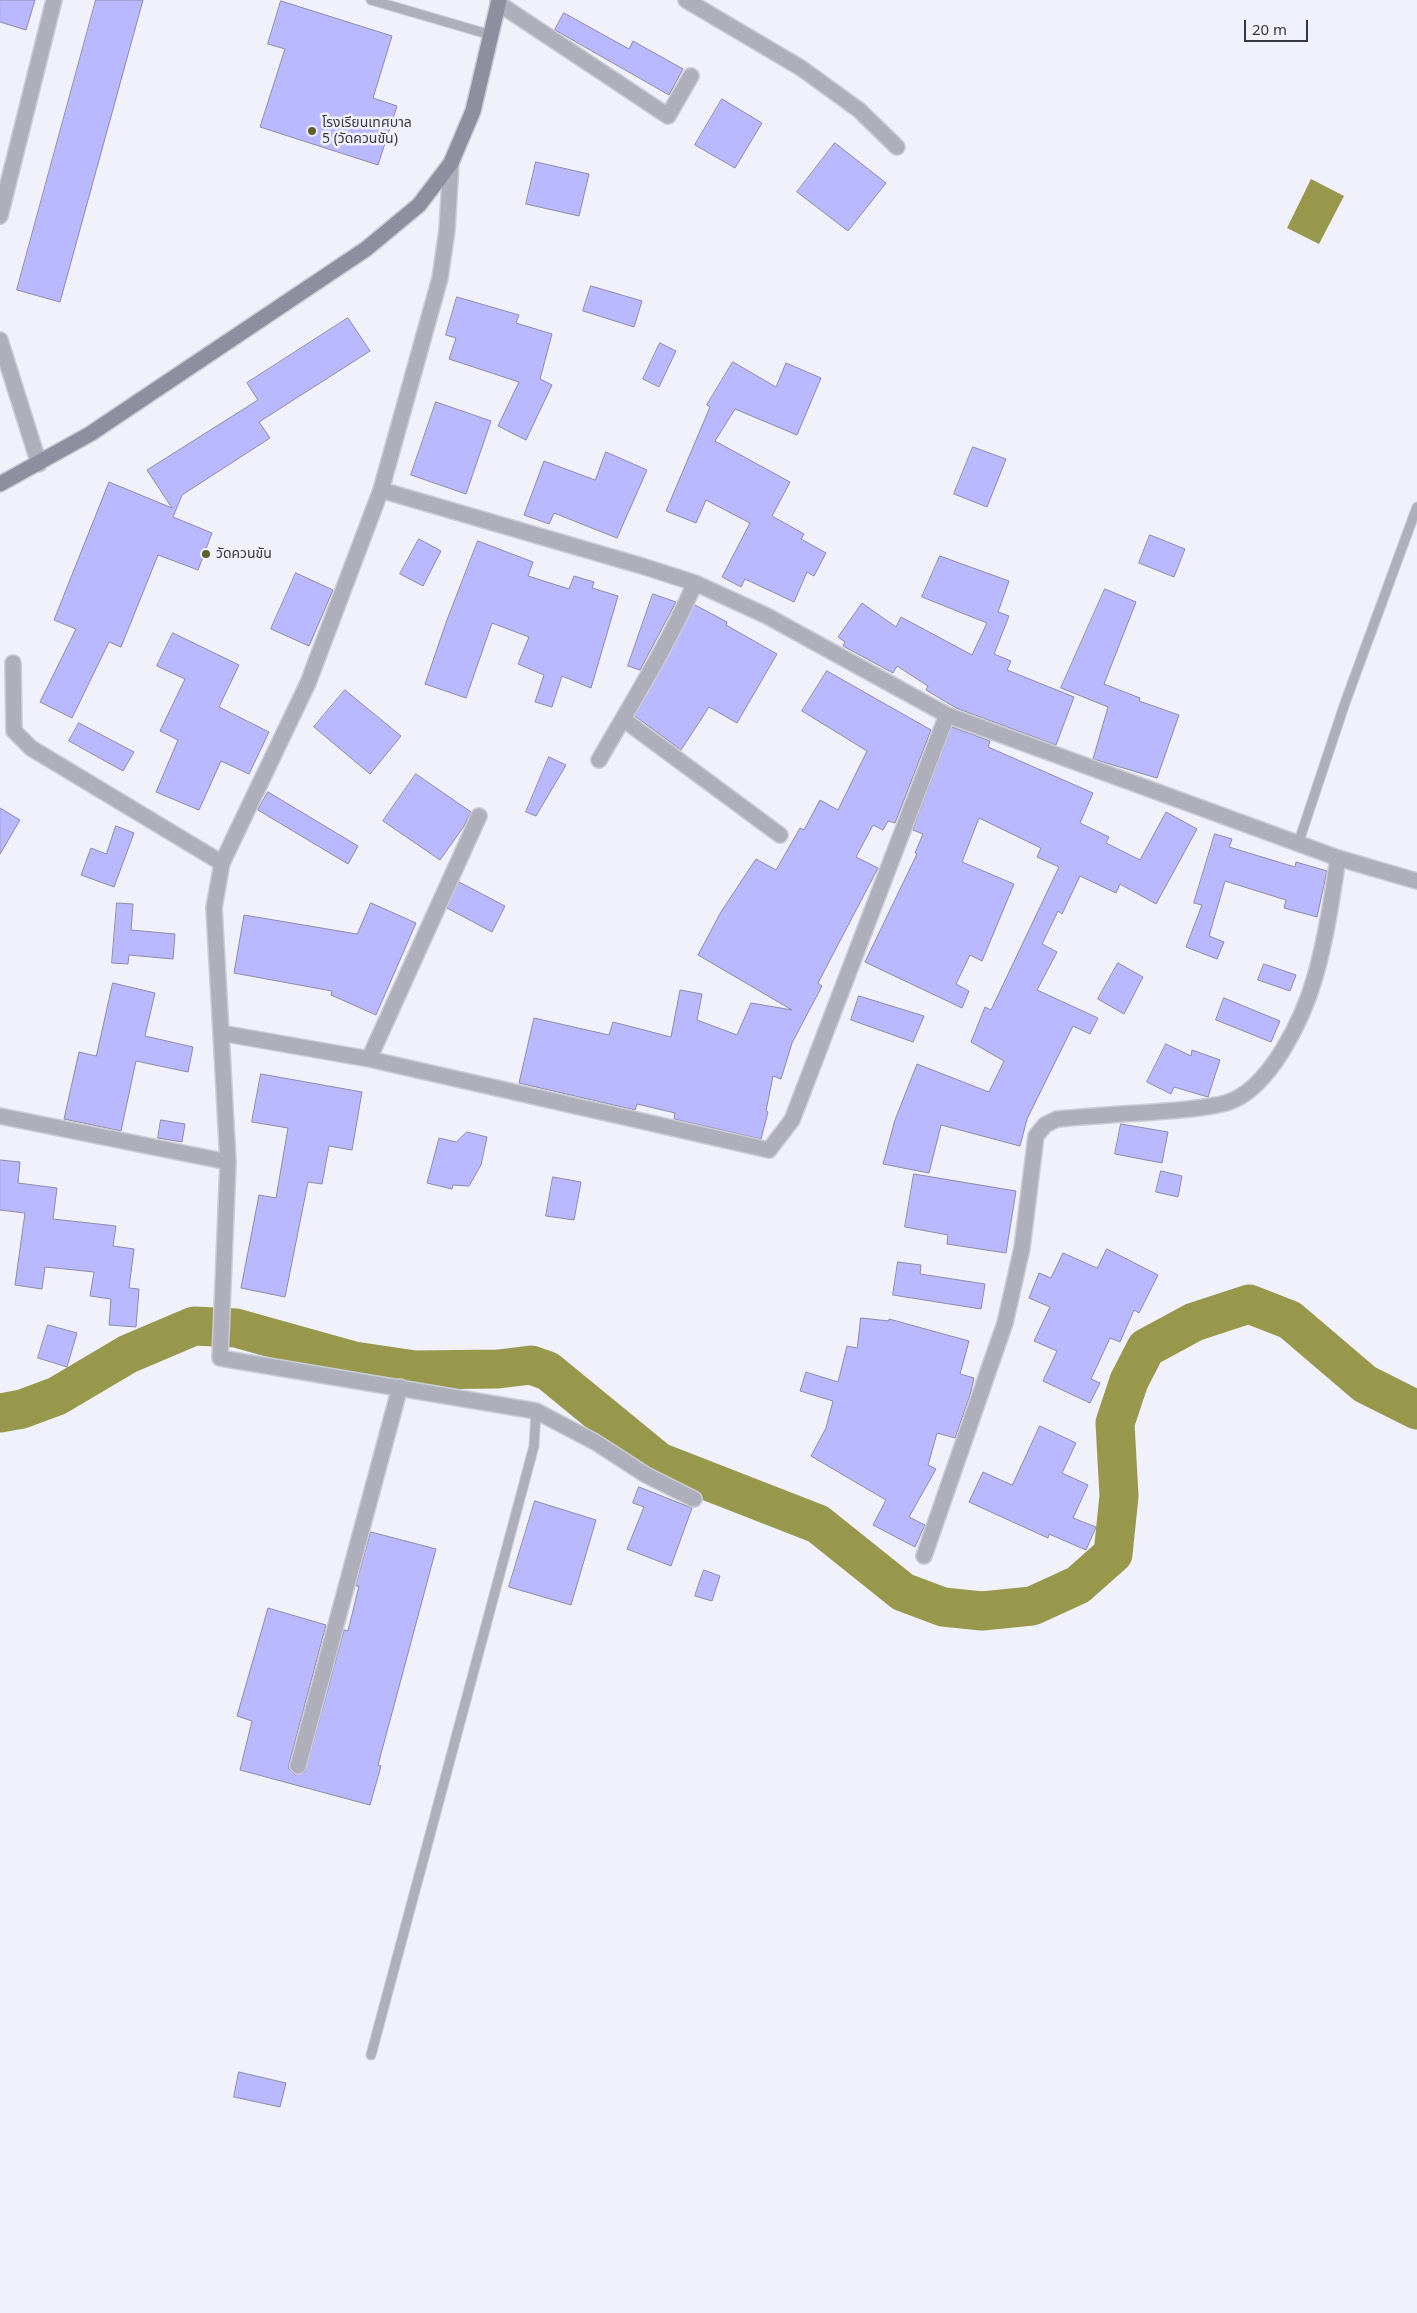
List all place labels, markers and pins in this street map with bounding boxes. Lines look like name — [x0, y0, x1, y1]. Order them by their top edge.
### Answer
place label: โรงเรียนเทศบาล 5 (วัดควนขัน) — [322, 115, 412, 148]
marker: โรงเรียนเทศบาล 5 (วัดควนขัน) — [306, 125, 318, 137]
place label: วัดควนขัน — [216, 546, 272, 562]
marker: วัดควนขัน — [200, 548, 212, 560]

